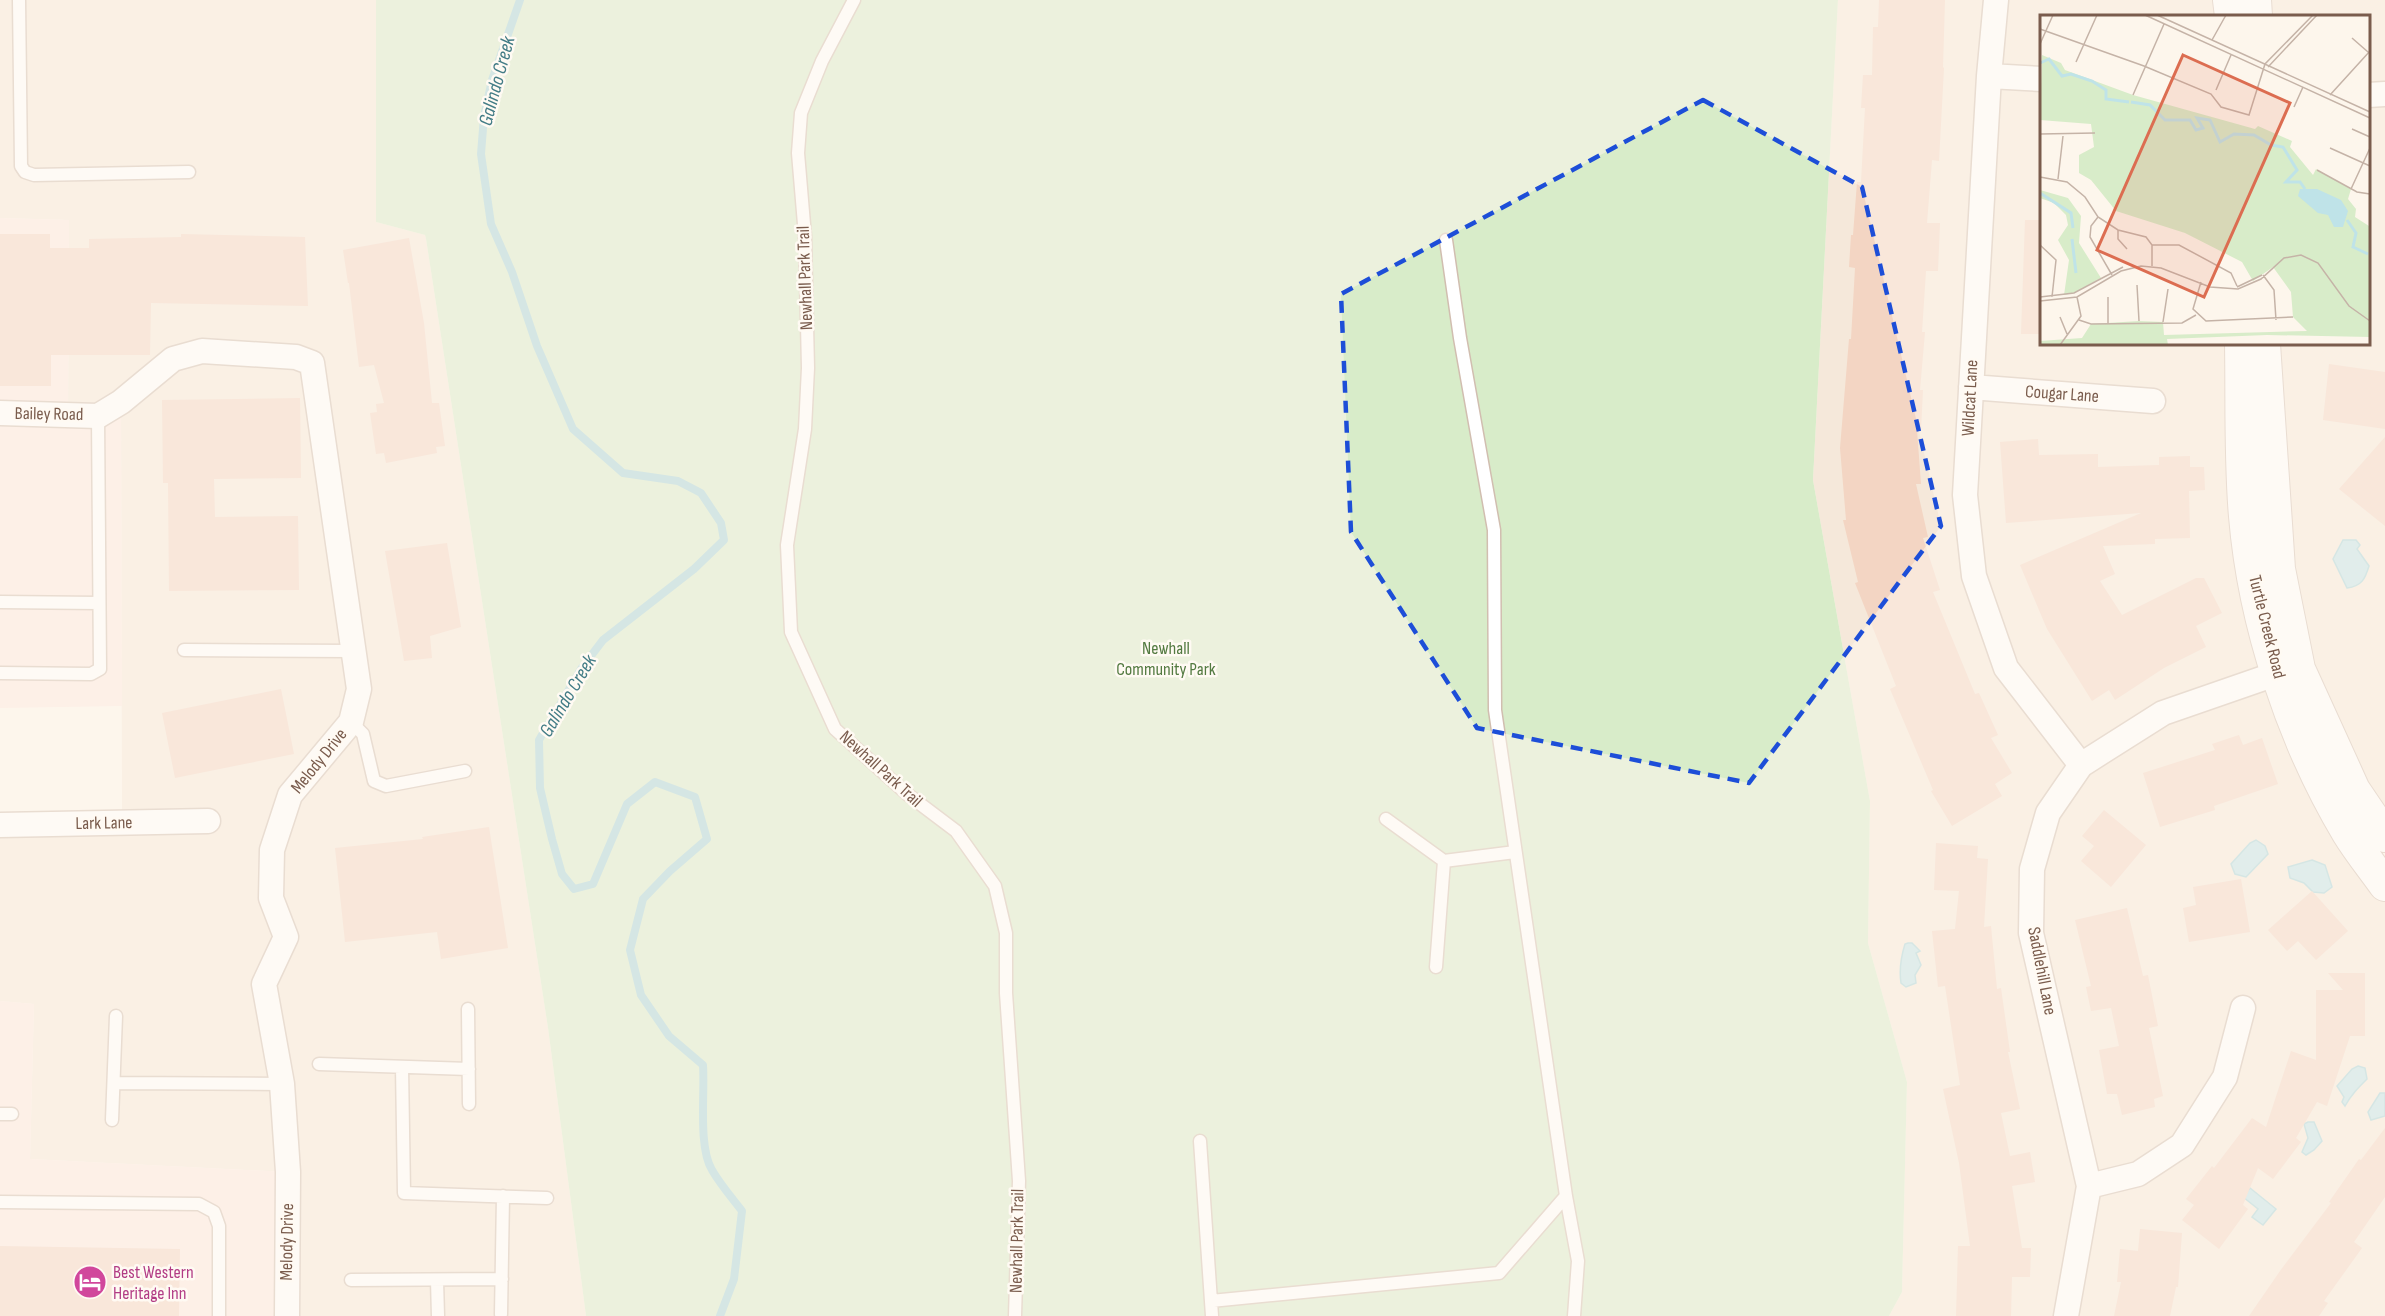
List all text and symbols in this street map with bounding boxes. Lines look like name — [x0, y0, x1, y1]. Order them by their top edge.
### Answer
inset map — [2040, 15, 2370, 345]
water label: Galindo Creek — [474, 33, 521, 128]
street label: Newhall Park Trail — [793, 226, 817, 330]
street label: Wildcat Lane — [1958, 359, 1982, 437]
street label: Cougar Lane — [2024, 381, 2100, 407]
street label: Bailey Road — [15, 403, 83, 425]
street label: Turtle Creek Road — [2244, 573, 2290, 681]
park label: Newhall Community Park — [1116, 638, 1216, 680]
water label: Galindo Creek — [534, 650, 602, 741]
street label: Melody Drive — [286, 724, 352, 798]
street label: Newhall Park Trail — [835, 726, 927, 812]
street label: Lark Lane — [75, 812, 133, 834]
street label: Saddlehill Lane — [2023, 925, 2061, 1017]
street label: Newhall Park Trail — [1006, 1189, 1028, 1293]
street label: Melody Drive — [276, 1203, 298, 1281]
place label: Best Western Heritage Inn — [113, 1262, 194, 1304]
hotel icon: Best Western Heritage Inn — [72, 1264, 108, 1300]

